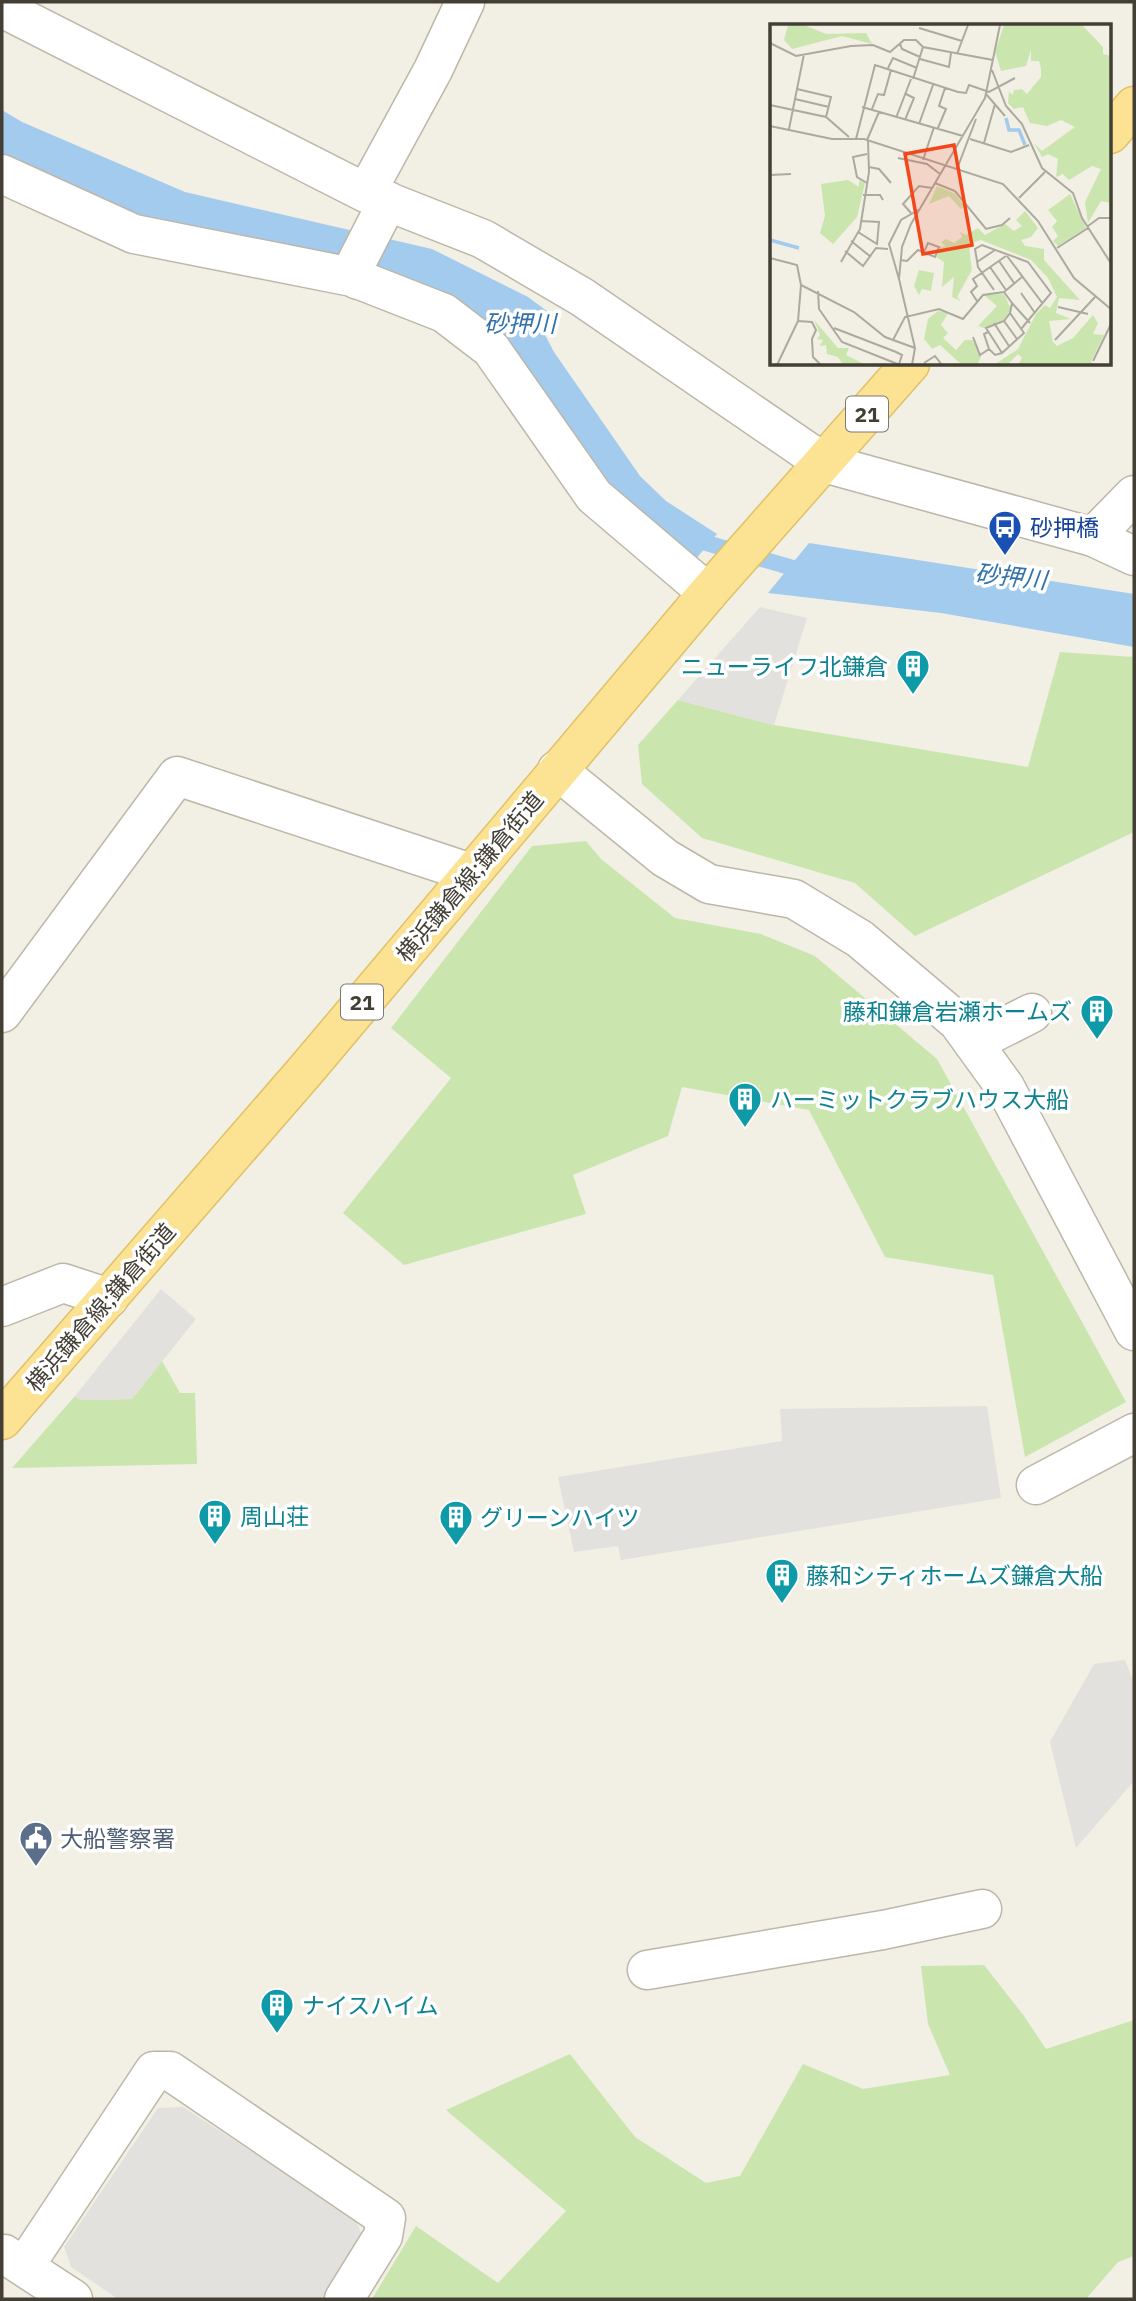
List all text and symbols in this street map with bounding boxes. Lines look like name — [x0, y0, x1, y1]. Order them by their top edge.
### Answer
inset map — [770, 24, 1112, 366]
water label: 砂押川 — [484, 307, 559, 339]
road number: 21 — [846, 396, 888, 432]
bus stop icon: 砂押橋 — [986, 508, 1024, 557]
place label: 砂押橋 — [1030, 512, 1099, 542]
water label: 砂押川 — [974, 556, 1051, 596]
building icon: ニューライフ北鎌倉 — [894, 647, 932, 696]
place label: ニューライフ北鎌倉 — [681, 651, 888, 681]
street label: 横浜鎌倉線;鎌倉街道 — [389, 784, 549, 968]
road number: 21 — [341, 984, 383, 1020]
building icon: 藤和鎌倉岩瀬ホームズ — [1078, 992, 1116, 1041]
place label: 藤和鎌倉岩瀬ホームズ — [843, 996, 1072, 1026]
building icon: ハーミットクラブハウス大船 — [726, 1080, 764, 1129]
place label: ハーミットクラブハウス大船 — [770, 1084, 1069, 1114]
street label: 横浜鎌倉線;鎌倉街道 — [19, 1217, 181, 1397]
building icon: 周山荘 — [196, 1497, 234, 1546]
building icon: グリーンハイツ — [437, 1498, 475, 1547]
place label: 周山荘 — [240, 1501, 309, 1531]
place label: グリーンハイツ — [480, 1502, 639, 1532]
building icon: 藤和シティホームズ鎌倉大船 — [763, 1556, 801, 1605]
place label: 藤和シティホームズ鎌倉大船 — [806, 1560, 1103, 1590]
public building icon: 大船警察署 — [17, 1819, 55, 1868]
place label: 大船警察署 — [60, 1823, 175, 1853]
building icon: ナイスハイム — [258, 1986, 296, 2035]
place label: ナイスハイム — [302, 1990, 438, 2020]

